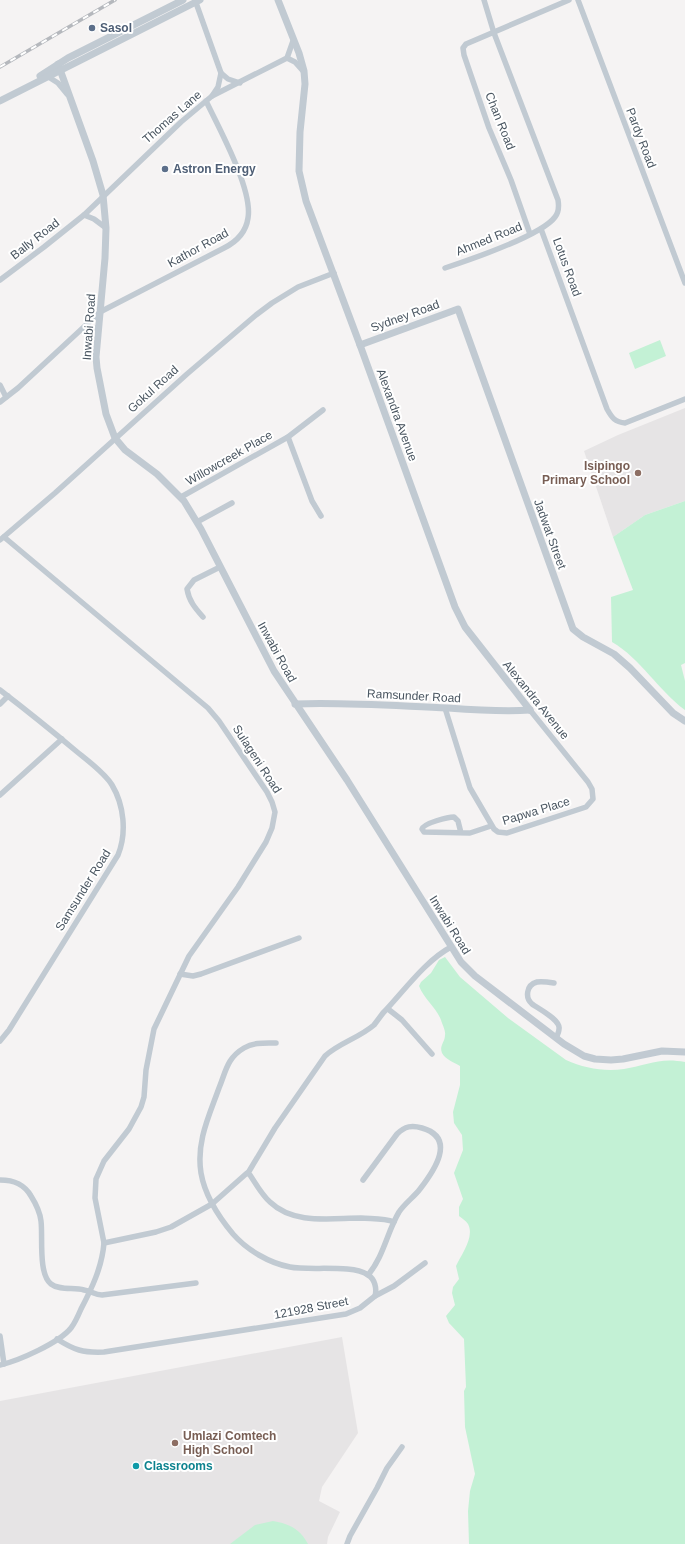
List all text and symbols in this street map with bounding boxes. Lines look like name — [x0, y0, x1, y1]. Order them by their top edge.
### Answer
place label: Sasol — [100, 21, 132, 35]
marker: Sasol — [87, 23, 97, 33]
street label: Thomas Lane — [140, 87, 205, 146]
street label: Chan Road — [482, 90, 518, 152]
street label: Pardy Road — [623, 106, 659, 170]
place label: Astron Energy — [173, 162, 256, 176]
marker: Astron Energy — [160, 164, 170, 174]
street label: Bally Road — [8, 216, 62, 262]
street label: Ahmed Road — [454, 219, 524, 259]
street label: Kathor Road — [165, 226, 231, 270]
street label: Lotus Road — [550, 236, 584, 298]
street label: Inwabi Road — [80, 293, 98, 361]
street label: Sydney Road — [369, 297, 441, 335]
street label: Gokul Road — [125, 363, 181, 415]
street label: Alexandra Avenue — [374, 367, 420, 463]
street label: Willowcreek Place — [183, 427, 275, 488]
place label: Isipingo Primary School — [542, 459, 630, 487]
marker: Isipingo Primary School — [633, 468, 643, 478]
street label: Jadwat Street — [531, 497, 569, 571]
street label: Inwabi Road — [255, 619, 299, 685]
street label: Alexandra Avenue — [500, 658, 572, 742]
street label: Ramsunder Road — [367, 687, 461, 705]
street label: Sulageni Road — [230, 722, 284, 796]
street label: Papwa Place — [500, 794, 572, 828]
street label: Samsunder Road — [52, 847, 114, 933]
street label: Inwabi Road — [426, 893, 474, 957]
street label: 121928 Street — [273, 1294, 350, 1322]
place label: Umlazi Comtech High School — [183, 1429, 276, 1457]
marker: Umlazi Comtech High School — [170, 1438, 180, 1448]
place label: Classrooms — [144, 1459, 213, 1473]
marker: Classrooms — [131, 1461, 141, 1471]

